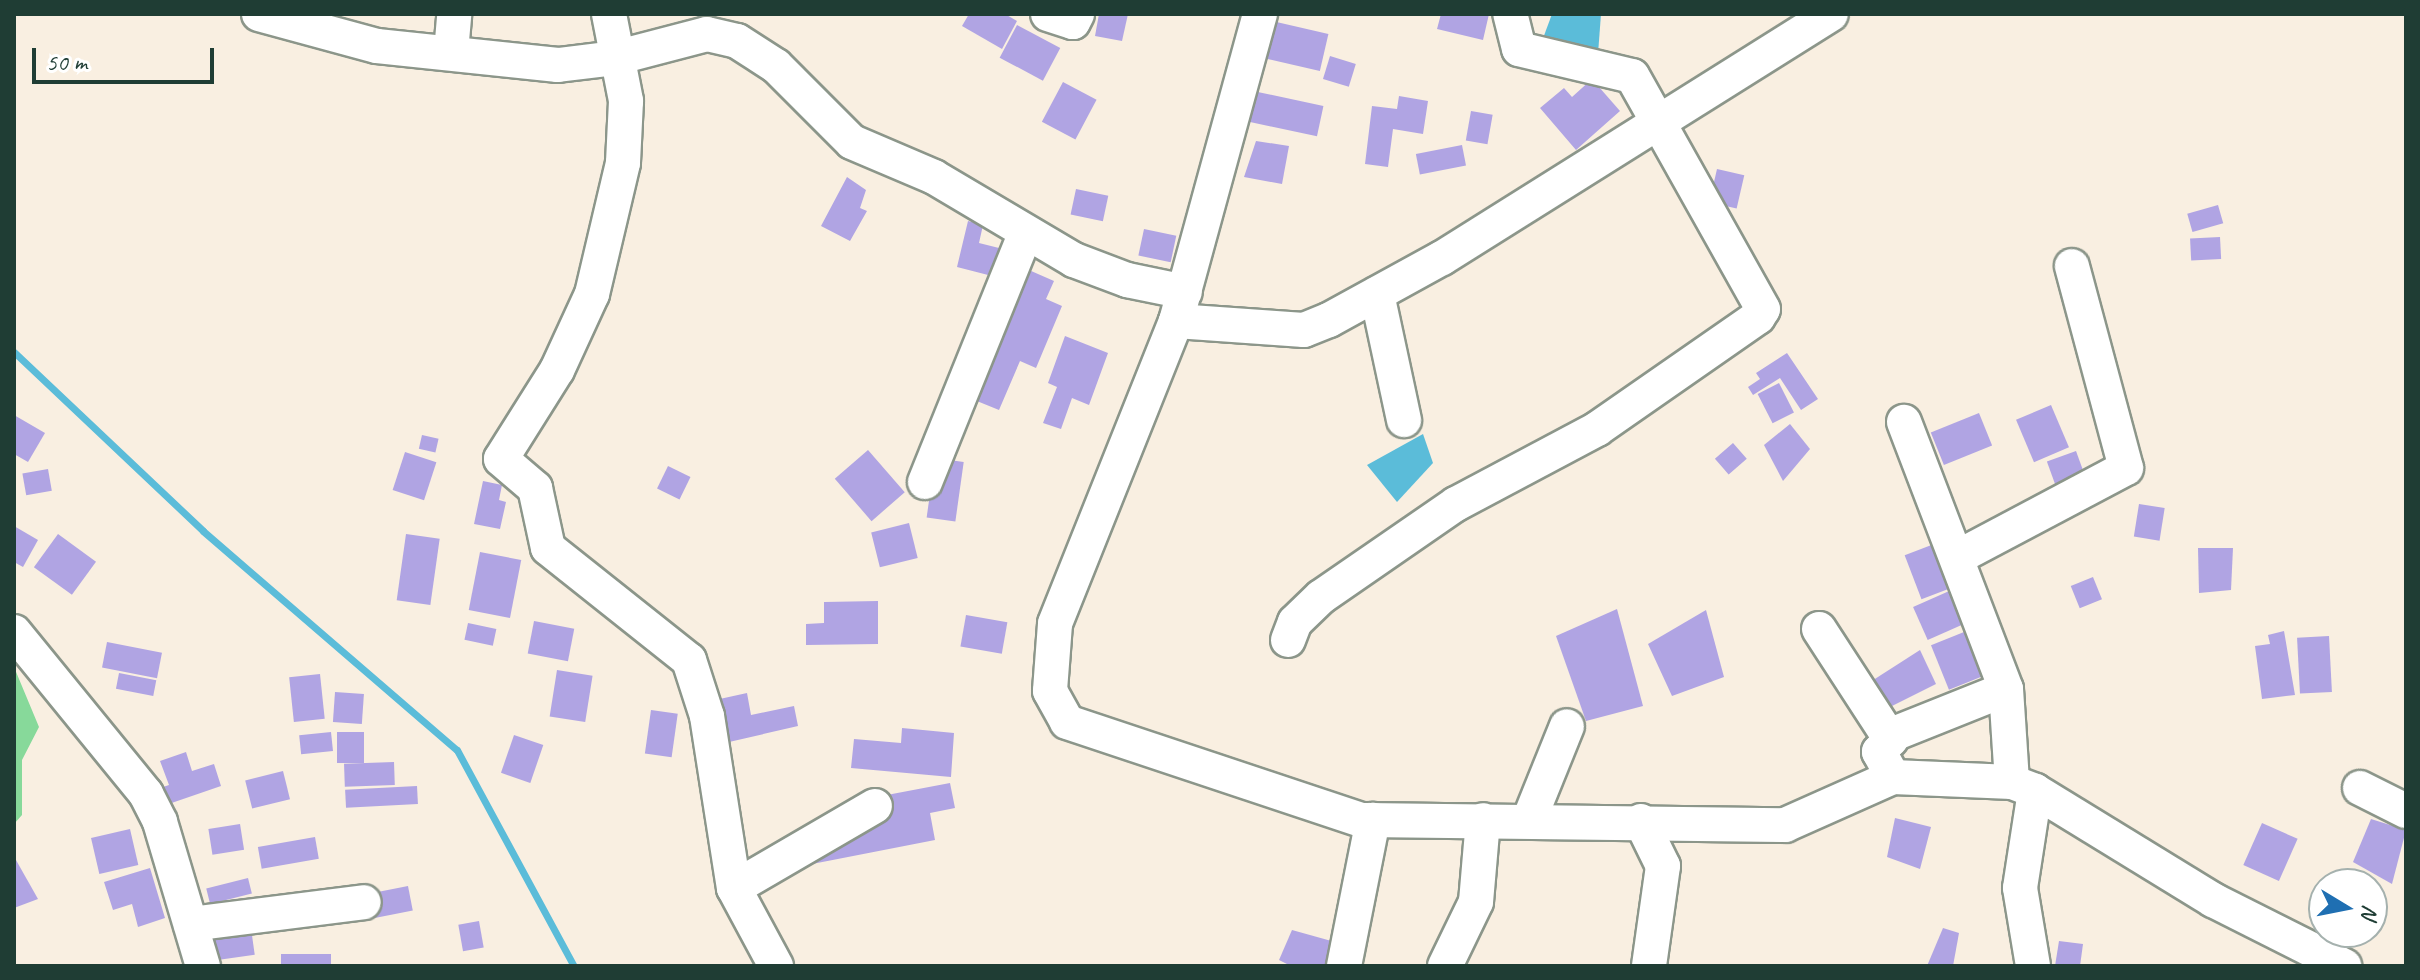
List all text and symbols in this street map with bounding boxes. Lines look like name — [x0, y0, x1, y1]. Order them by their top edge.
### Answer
scale bar — [36, 32, 218, 82]
text: 50 m — [46, 47, 87, 77]
north arrow — [2308, 868, 2388, 948]
text: N — [2355, 903, 2385, 921]

